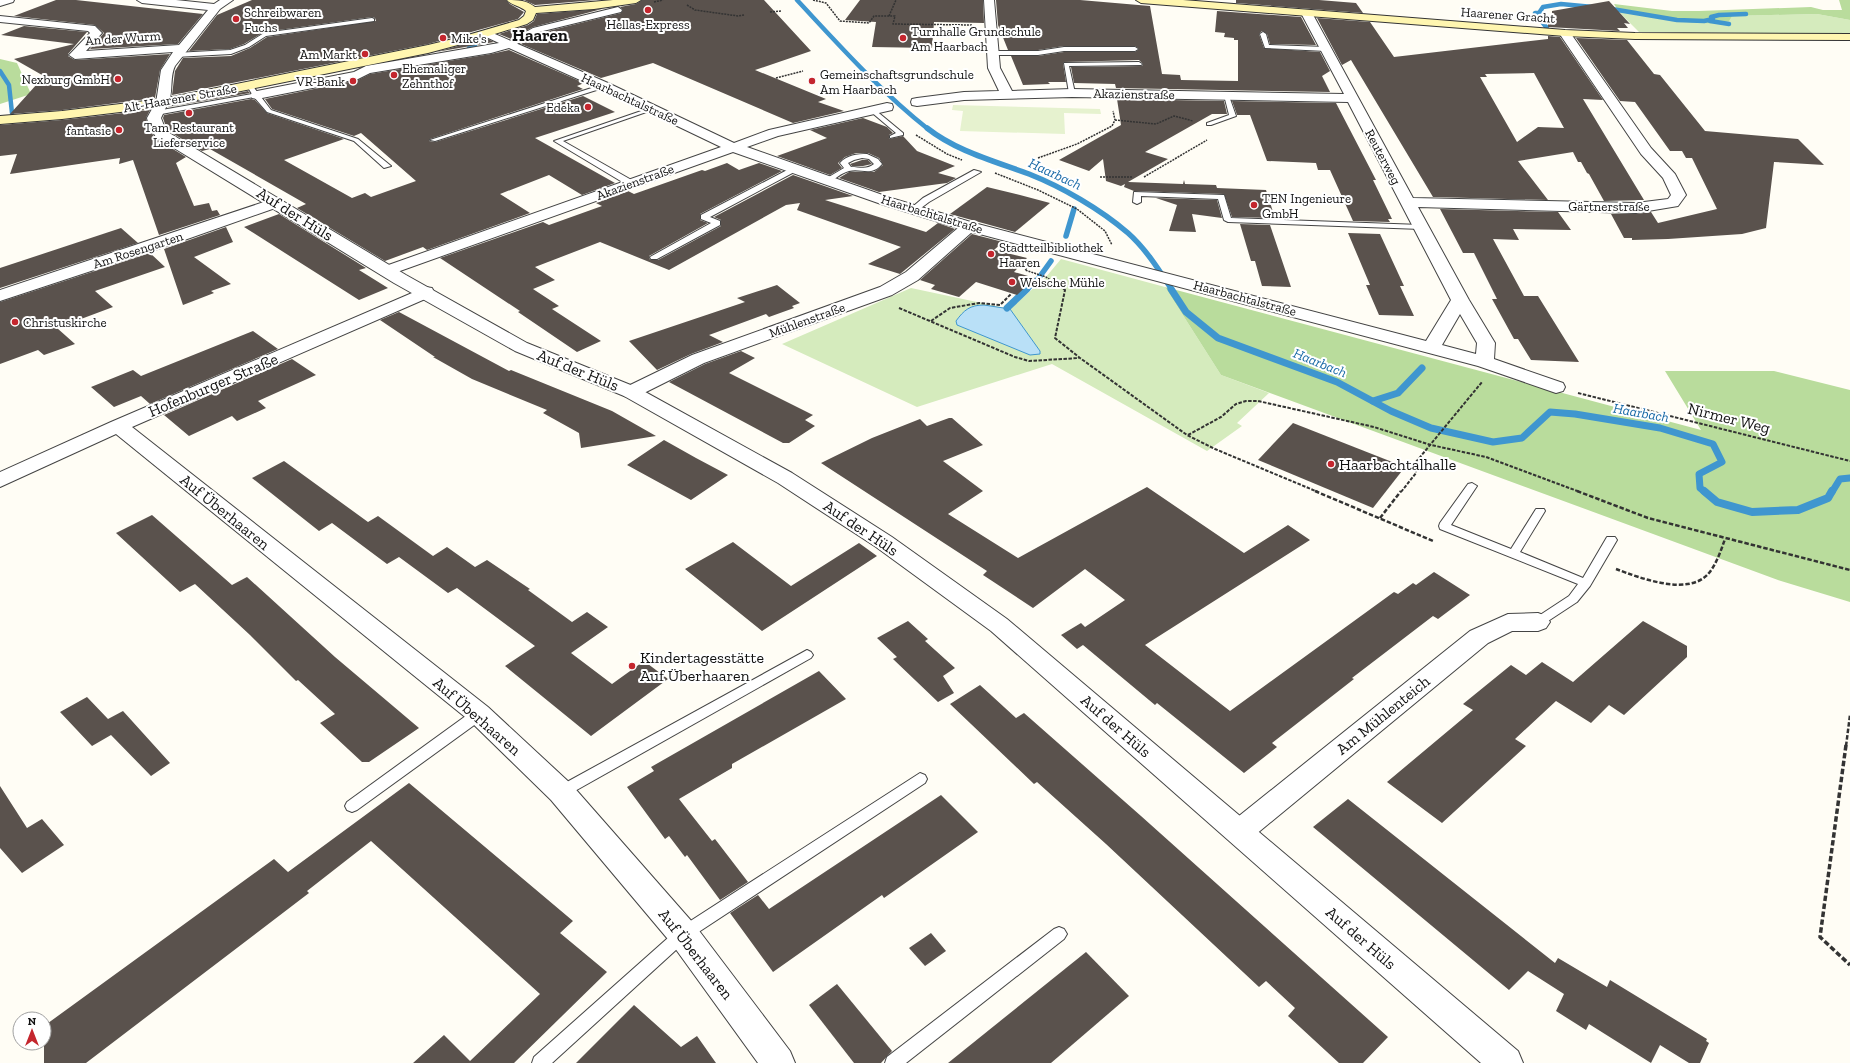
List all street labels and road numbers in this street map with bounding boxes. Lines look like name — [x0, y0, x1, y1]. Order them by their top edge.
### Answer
street label: Haarener Gracht — [1460, 4, 1556, 26]
street label: An der Wurm — [85, 28, 162, 48]
street label: Haarbachtalstraße — [579, 70, 681, 128]
street label: Alt-Haarener Straße — [122, 81, 238, 115]
street label: Akazienstraße — [1093, 86, 1175, 102]
street label: Reuterweg — [1362, 127, 1404, 187]
street label: Akazienstraße — [594, 161, 676, 203]
street label: Auf der Hüls — [253, 183, 337, 245]
street label: Haarbachtalstraße — [879, 191, 985, 237]
street label: Gärtnerstraße — [1568, 199, 1650, 214]
street label: Am Rosengarten — [91, 228, 185, 272]
street label: Haarbachtalstraße — [1192, 277, 1298, 319]
street label: Mühlenstraße — [767, 299, 847, 341]
street label: Auf der Hüls — [534, 345, 622, 395]
street label: Hofenburger Straße — [145, 349, 281, 421]
street label: Nirmer Weg — [1686, 399, 1772, 437]
street label: Auf Überhaaren — [176, 470, 274, 554]
street label: Auf der Hüls — [820, 496, 902, 560]
street label: Am Mühlenteich — [1332, 671, 1434, 759]
street label: Auf Überhaaren — [429, 673, 525, 760]
street label: Auf der Hüls — [1077, 691, 1155, 761]
street label: Auf der Hüls — [1322, 903, 1400, 973]
street label: Auf Überhaaren — [655, 905, 738, 1004]

